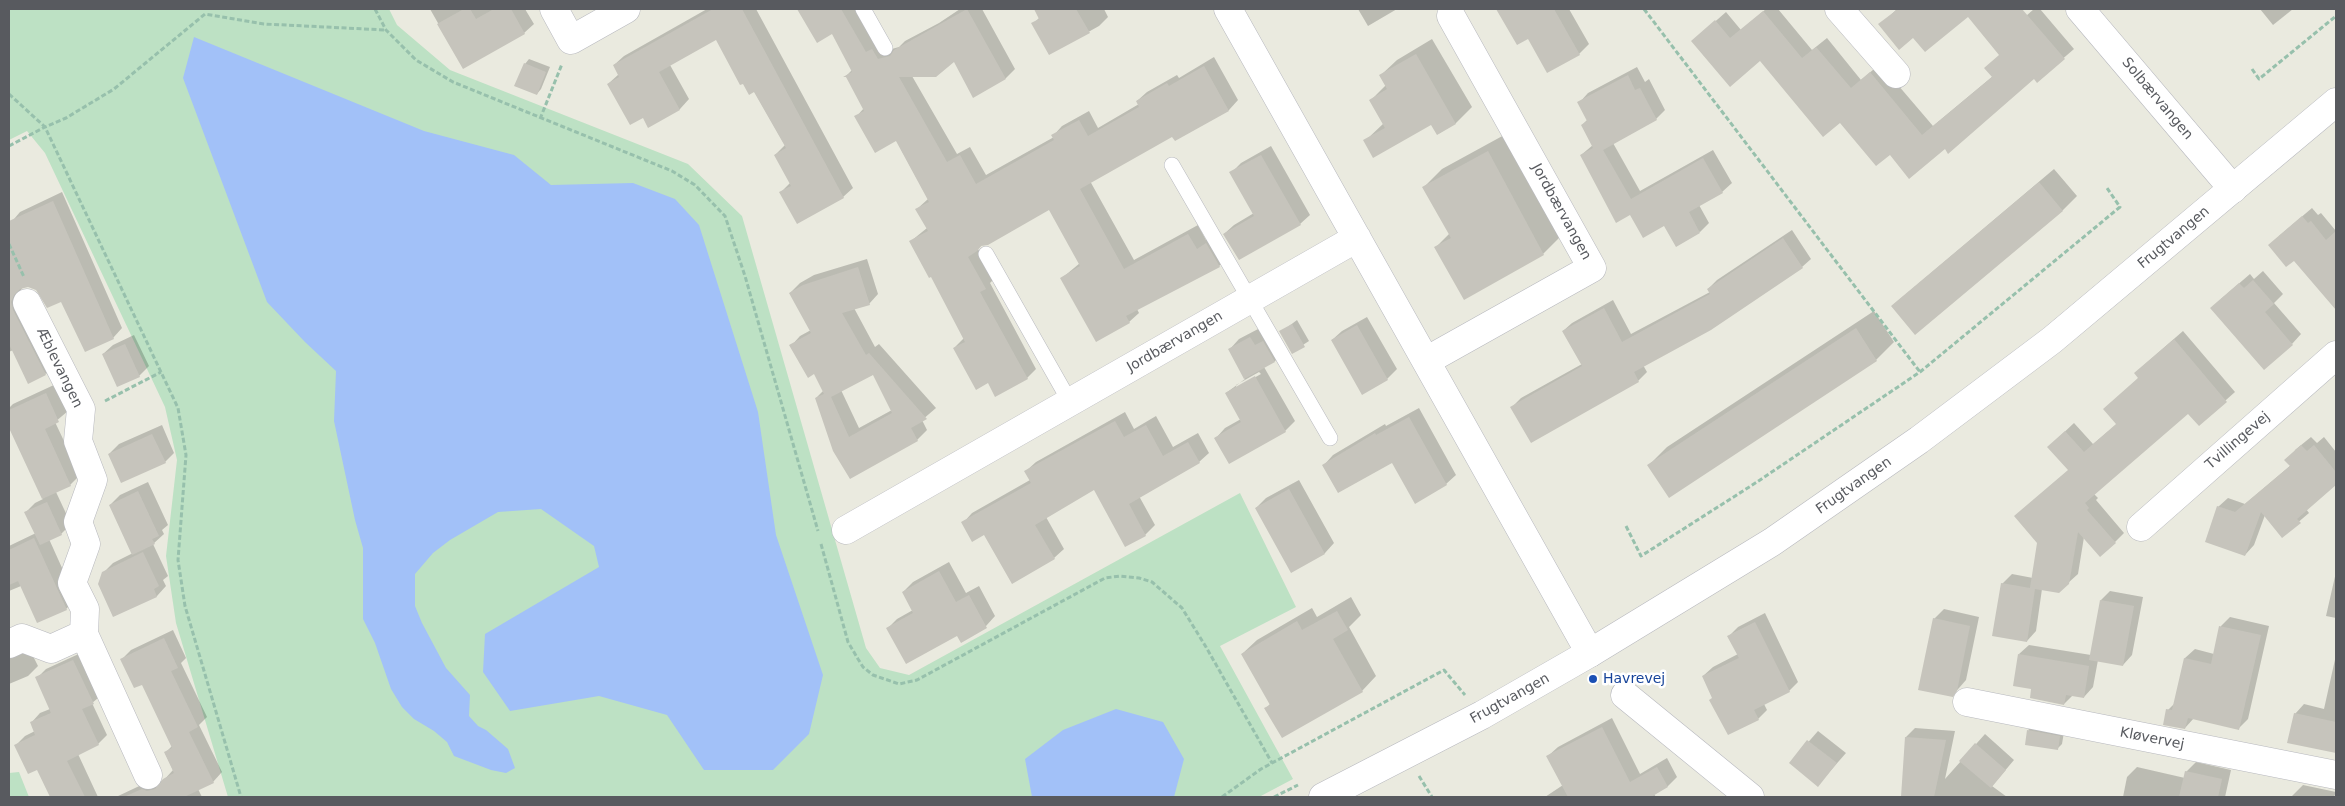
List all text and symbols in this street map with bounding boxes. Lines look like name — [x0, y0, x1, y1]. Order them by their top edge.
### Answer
street label: Solbærvangen — [2118, 55, 2196, 143]
street label: Jordbærvangen — [1528, 161, 1594, 263]
street label: Frugtvangen — [2135, 203, 2213, 273]
street label: Jordbærvangen — [1124, 308, 1226, 376]
street label: Æblevangen — [32, 325, 86, 411]
street label: Tvillingevej — [2202, 409, 2274, 473]
street label: Frugtvangen — [1813, 454, 1895, 518]
street label: Frugtvangen — [1467, 670, 1553, 728]
place label: Havrevej — [1603, 671, 1665, 687]
marker: Havrevej — [1587, 673, 1599, 685]
street label: Kløvervej — [2118, 725, 2186, 753]

